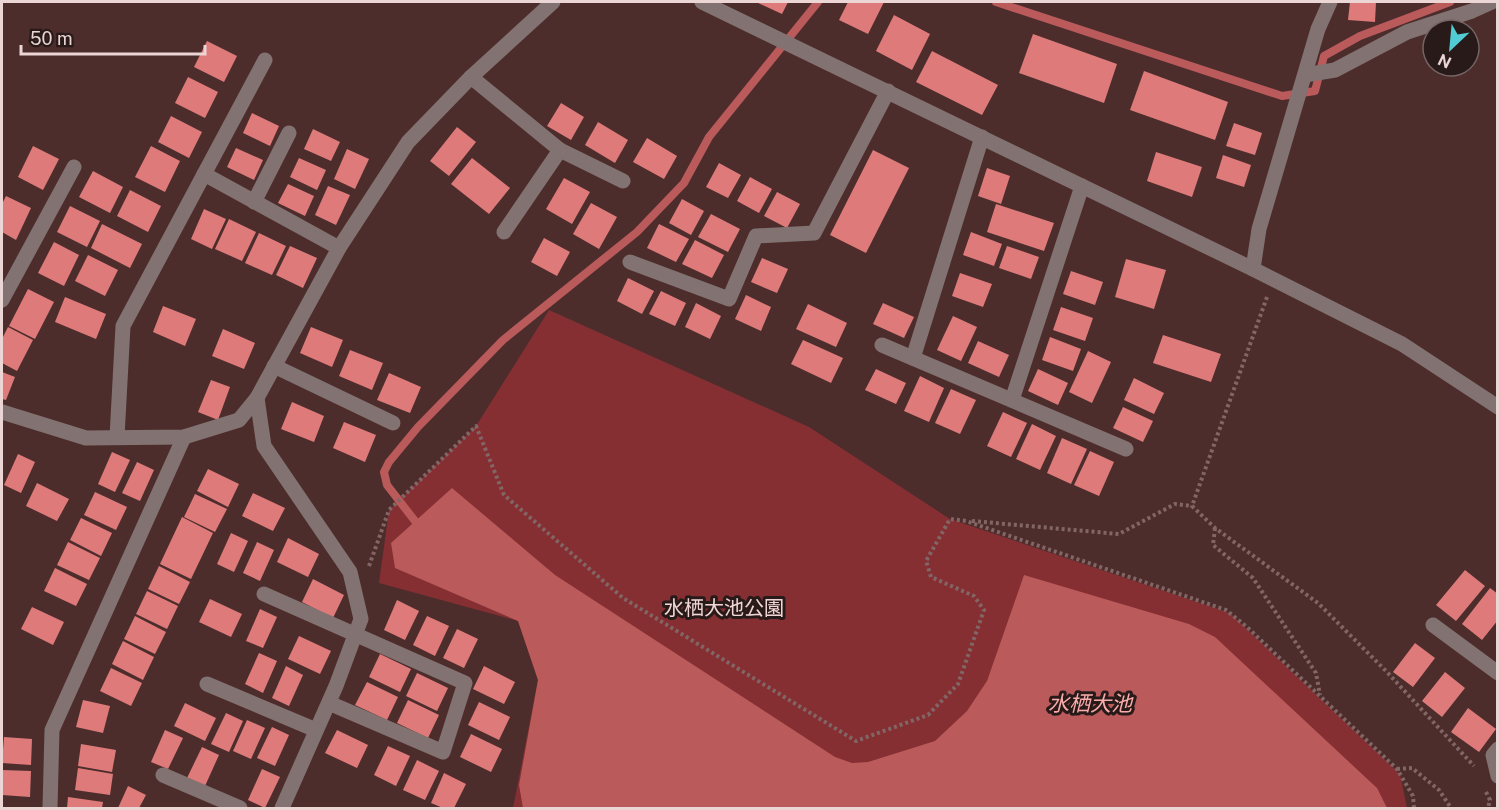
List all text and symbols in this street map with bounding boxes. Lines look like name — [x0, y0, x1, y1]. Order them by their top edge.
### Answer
scale bar — [21, 18, 206, 56]
north arrow — [1421, 18, 1481, 78]
text: 50 m — [30, 28, 73, 49]
text: N — [1435, 50, 1454, 72]
park label: 水栖大池公園 — [664, 596, 784, 620]
water label: 水栖大池 — [1048, 691, 1134, 716]

